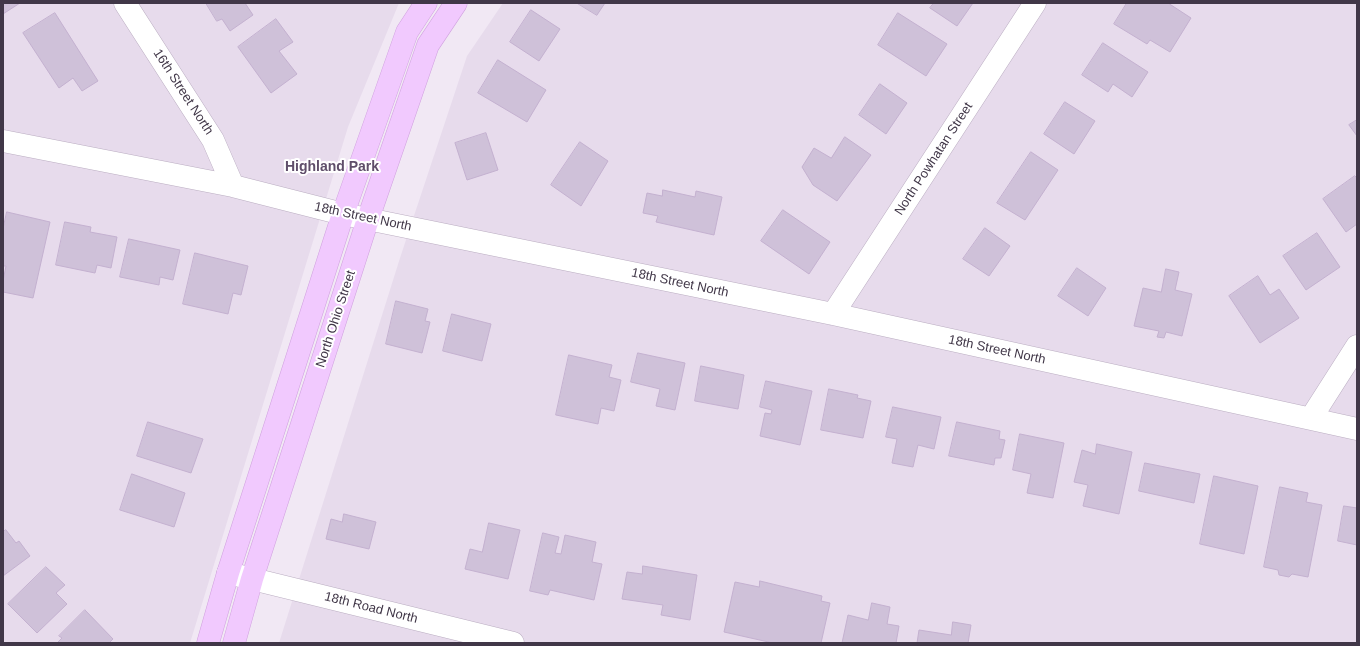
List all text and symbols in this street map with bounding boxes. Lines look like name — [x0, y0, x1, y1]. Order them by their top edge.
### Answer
street label: 16th Street North — [149, 46, 217, 138]
street label: North Powhatan Street — [892, 100, 976, 218]
district label: Highland Park — [285, 159, 379, 175]
street label: 18th Street North — [313, 199, 413, 235]
street label: 18th Street North — [630, 265, 730, 301]
street label: North Ohio Street — [313, 268, 359, 370]
street label: 18th Street North — [947, 332, 1047, 368]
street label: 18th Road North — [323, 589, 419, 627]

